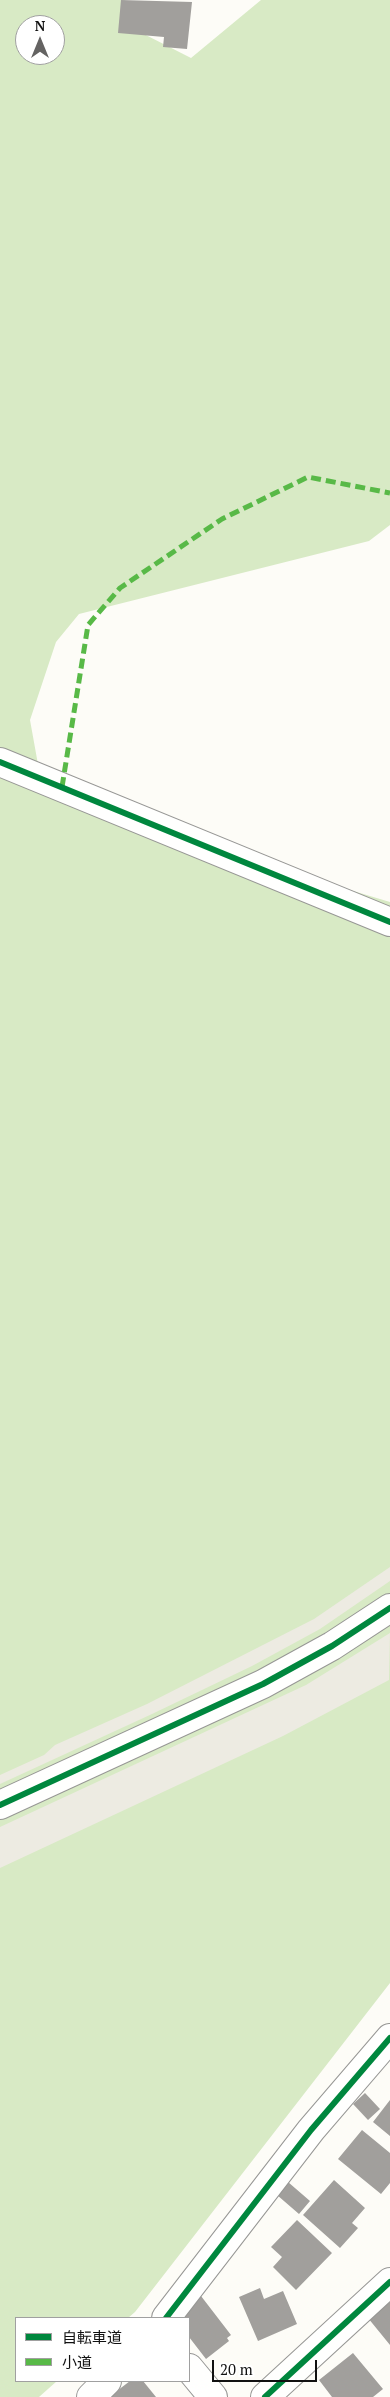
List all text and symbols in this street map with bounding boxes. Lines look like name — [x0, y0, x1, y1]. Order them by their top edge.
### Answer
north arrow — [15, 15, 65, 65]
text: N — [35, 16, 45, 35]
legend — [15, 2317, 190, 2382]
text: 自転車道 — [62, 2327, 122, 2347]
scale bar — [215, 2350, 320, 2382]
text: 小道 — [62, 2352, 92, 2372]
text: 20 m — [220, 2359, 253, 2379]

